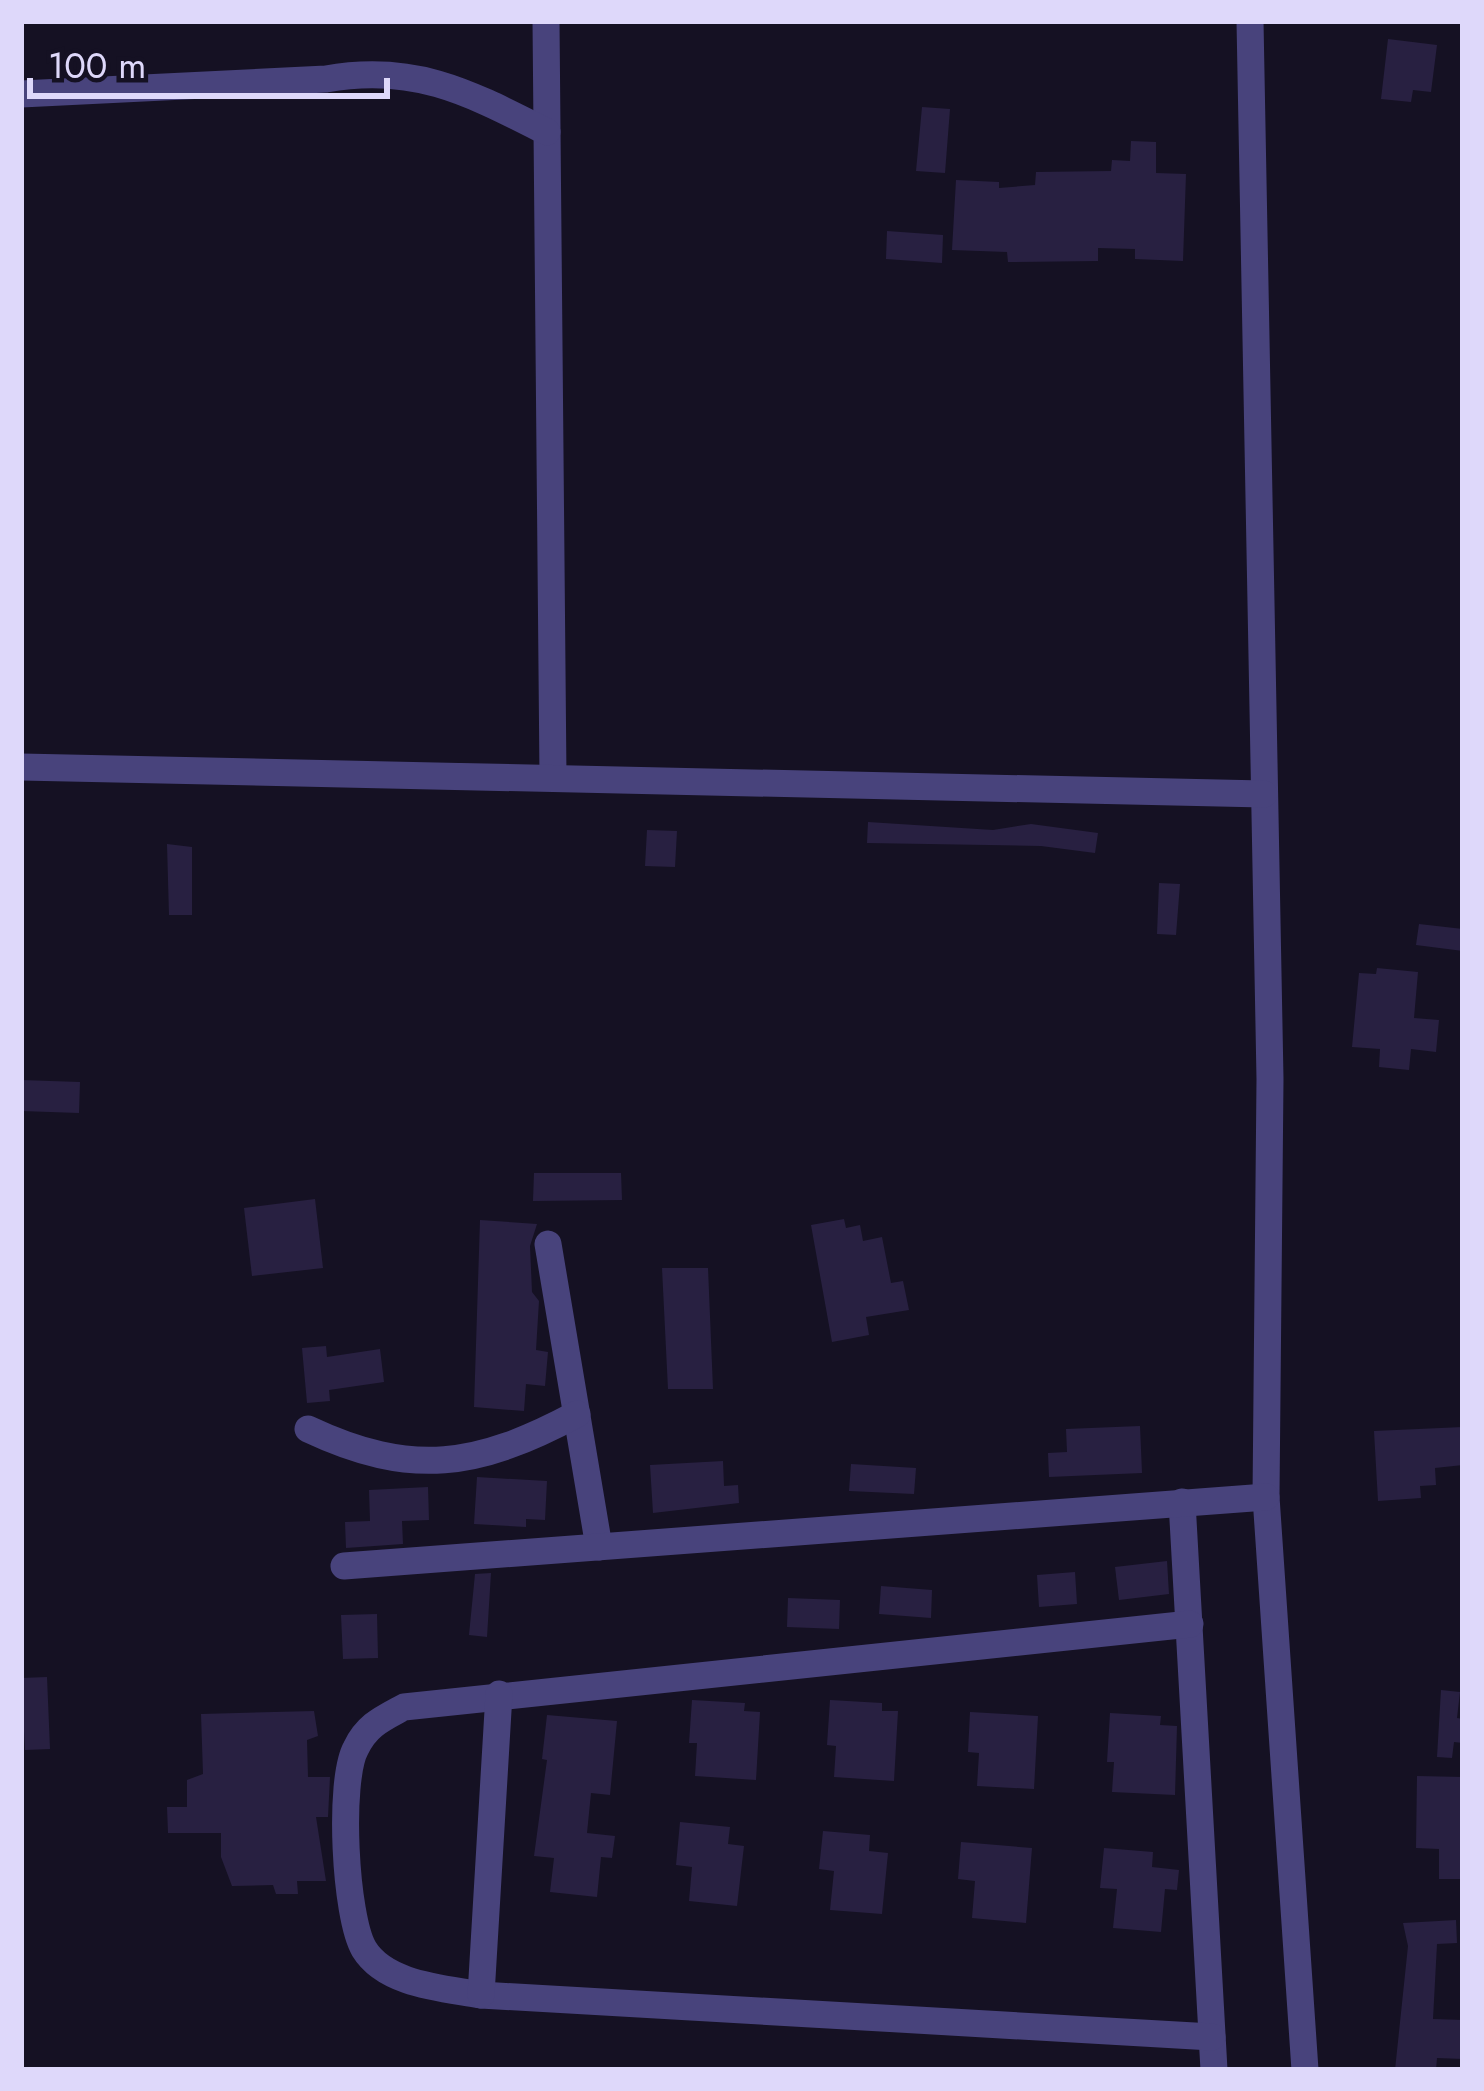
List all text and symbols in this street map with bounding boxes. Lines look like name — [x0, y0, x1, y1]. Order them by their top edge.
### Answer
scale bar — [30, 24, 387, 98]
text: 100 m — [48, 39, 146, 91]

